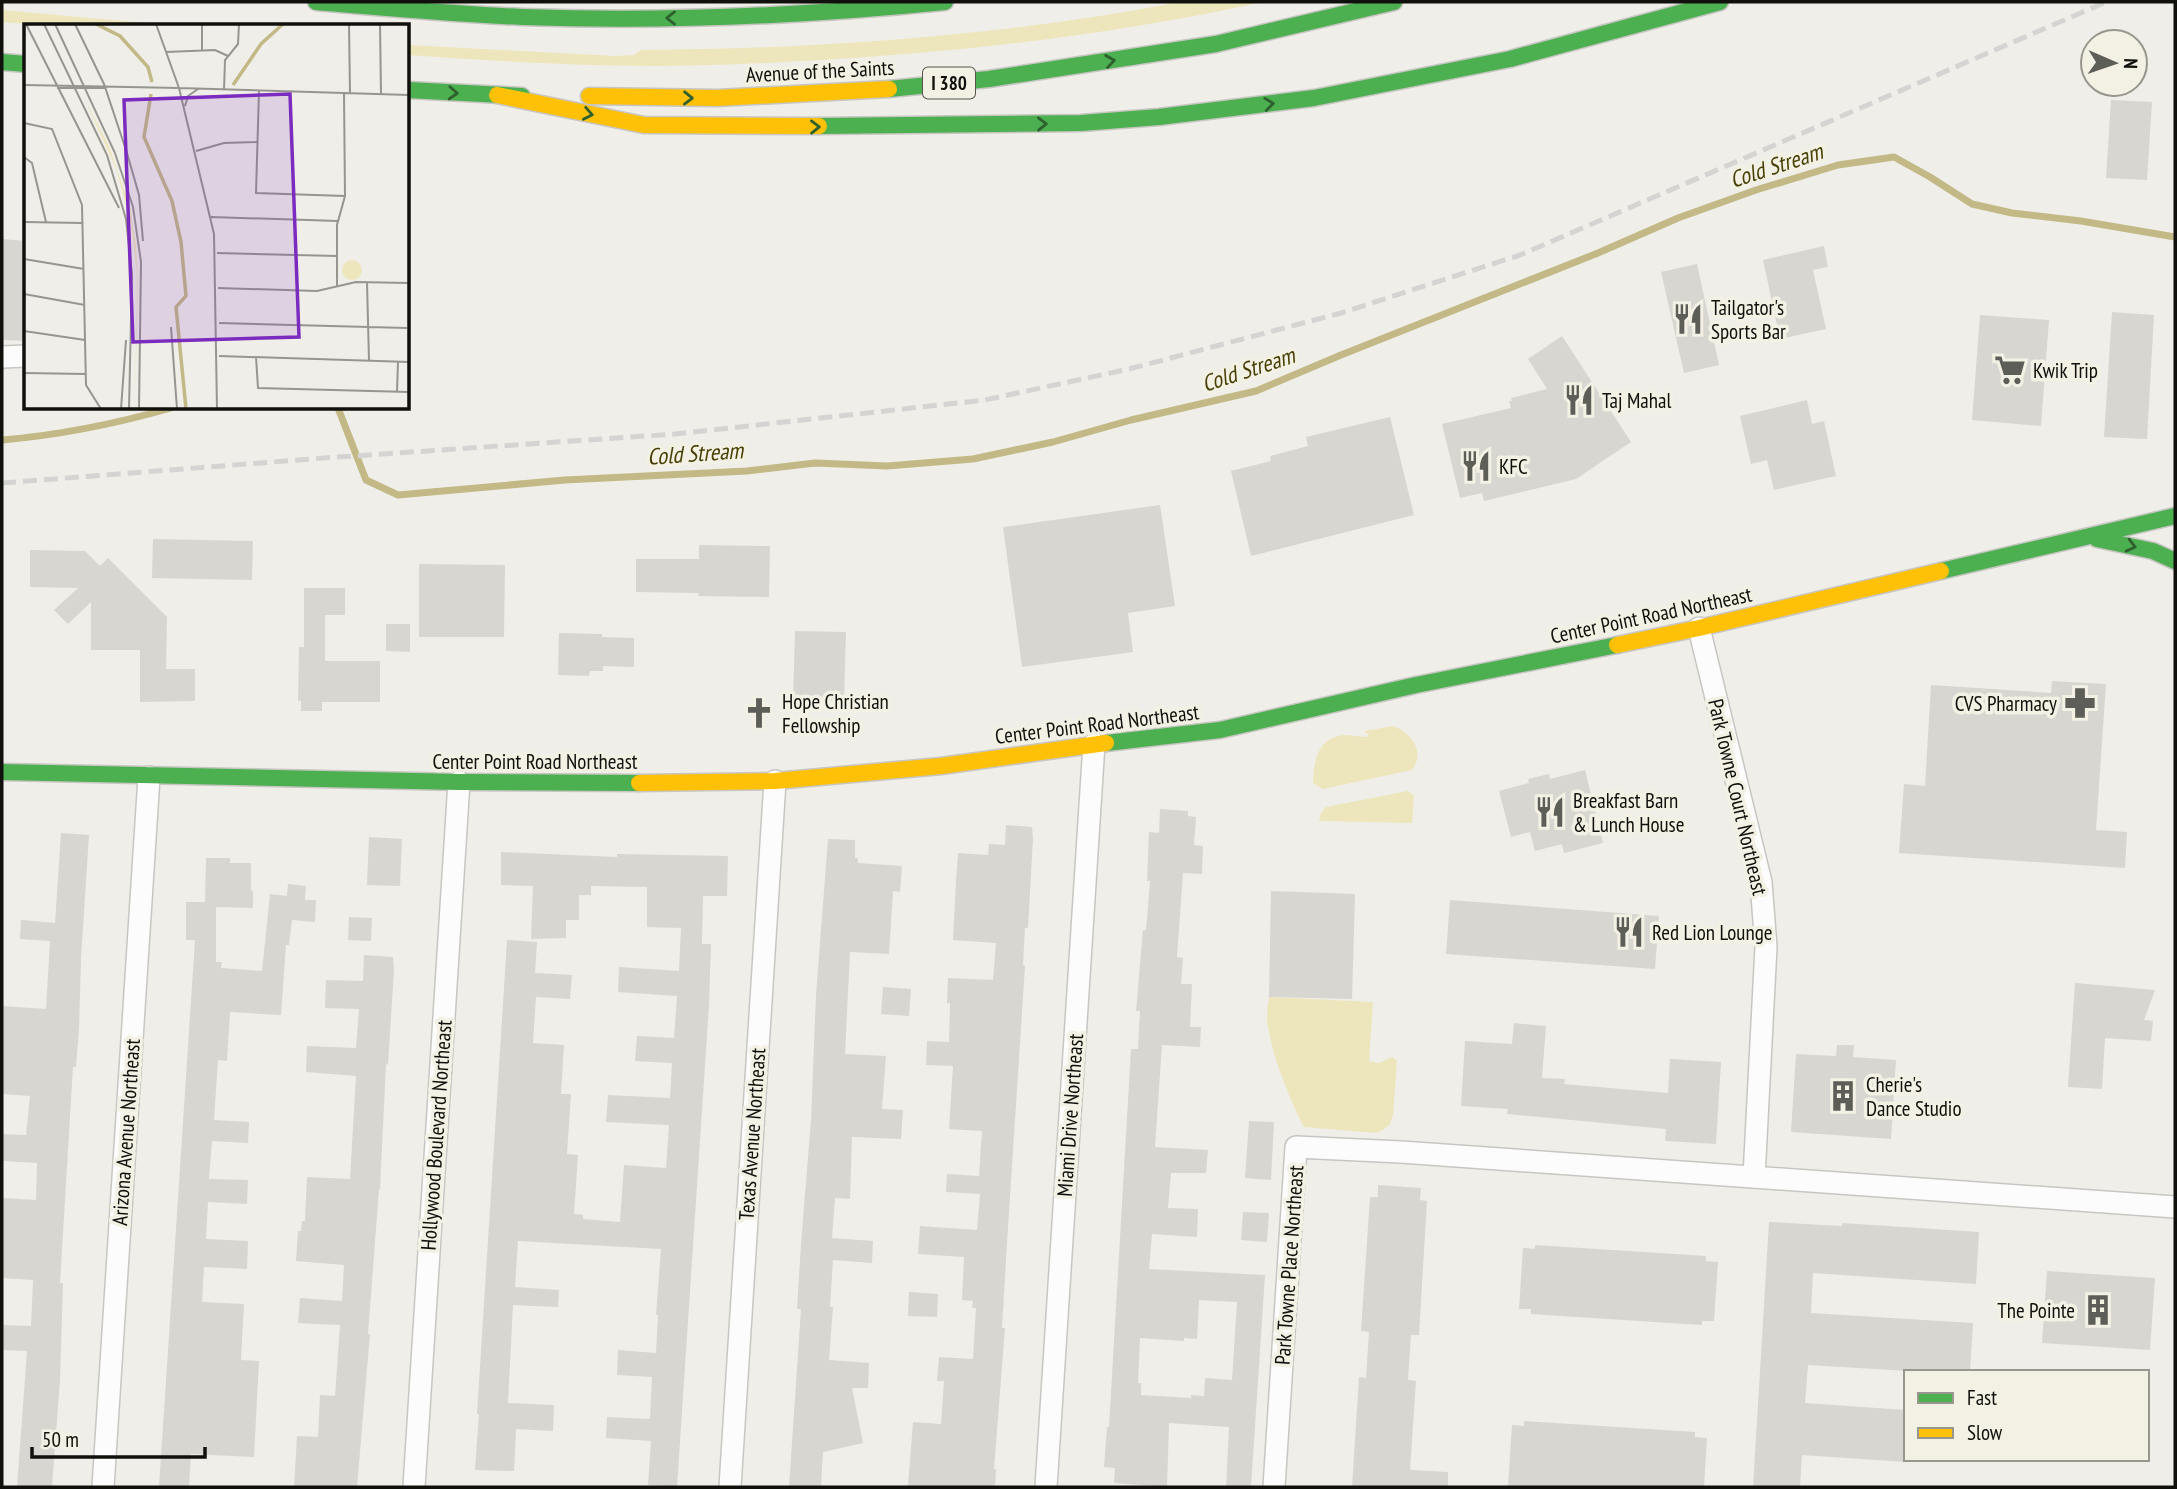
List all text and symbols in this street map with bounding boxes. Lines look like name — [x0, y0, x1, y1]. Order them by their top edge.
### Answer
one-way arrow — [665, 10, 676, 26]
inset map — [24, 24, 410, 410]
north arrow — [2079, 28, 2149, 98]
street label: Avenue of the Saints — [745, 54, 895, 88]
one-way arrow — [1104, 54, 1115, 69]
text: N — [2119, 58, 2143, 69]
road number: I 380 — [923, 68, 975, 99]
one-way arrow — [447, 85, 458, 100]
one-way arrow — [683, 90, 694, 105]
one-way arrow — [1263, 96, 1274, 111]
one-way arrow — [582, 105, 594, 120]
one-way arrow — [1037, 116, 1048, 131]
one-way arrow — [809, 119, 820, 134]
water label: Cold Stream — [1726, 136, 1828, 194]
place label: Tailgator's Sports Bar — [1711, 294, 1786, 345]
restaurant icon: Tailgator's Sports Bar — [1671, 302, 1705, 336]
water label: Cold Stream — [1198, 340, 1300, 398]
supermarket icon: Kwik Trip — [1993, 353, 2027, 387]
place label: Kwik Trip — [2033, 357, 2098, 384]
restaurant icon: Taj Mahal — [1562, 383, 1596, 417]
place label: Taj Mahal — [1602, 387, 1671, 414]
water label: Cold Stream — [646, 435, 746, 471]
restaurant icon: KFC — [1459, 449, 1493, 483]
place label: KFC — [1499, 453, 1528, 480]
one-way arrow — [2125, 538, 2137, 552]
street label: Center Point Road Northeast — [1548, 580, 1754, 650]
pharmacy icon: CVS Pharmacy — [2063, 686, 2097, 720]
place label: Hope Christian Fellowship — [782, 688, 889, 739]
place label: CVS Pharmacy — [1955, 690, 2057, 717]
church icon: Hope Christian Fellowship — [742, 696, 776, 730]
street label: Park Towne Court Northeast — [1702, 696, 1774, 898]
street label: Center Point Road Northeast — [994, 698, 1201, 750]
street label: Center Point Road Northeast — [432, 748, 638, 775]
place label: Breakfast Barn & Lunch House — [1573, 787, 1684, 838]
restaurant icon: Breakfast Barn & Lunch House — [1533, 795, 1567, 829]
restaurant icon: Red Lion Lounge — [1612, 915, 1646, 949]
place label: Red Lion Lounge — [1652, 919, 1772, 946]
street label: Hollywood Boulevard Northeast — [414, 1019, 458, 1251]
street label: Miami Drive Northeast — [1051, 1032, 1089, 1197]
street label: Arizona Avenue Northeast — [106, 1037, 146, 1226]
street label: Texas Avenue Northeast — [733, 1047, 772, 1221]
place label: Cherie's Dance Studio — [1866, 1071, 1962, 1122]
building icon: Cherie's Dance Studio — [1826, 1079, 1860, 1113]
street label: Park Towne Place Northeast — [1269, 1164, 1309, 1366]
building icon: The Pointe — [2081, 1293, 2115, 1327]
place label: The Pointe — [1997, 1297, 2075, 1324]
legend — [1904, 1370, 2149, 1461]
text: Fast — [1967, 1384, 1997, 1411]
scale bar — [32, 1416, 205, 1460]
text: Slow — [1967, 1419, 2003, 1446]
text: 50 m — [42, 1426, 79, 1453]

